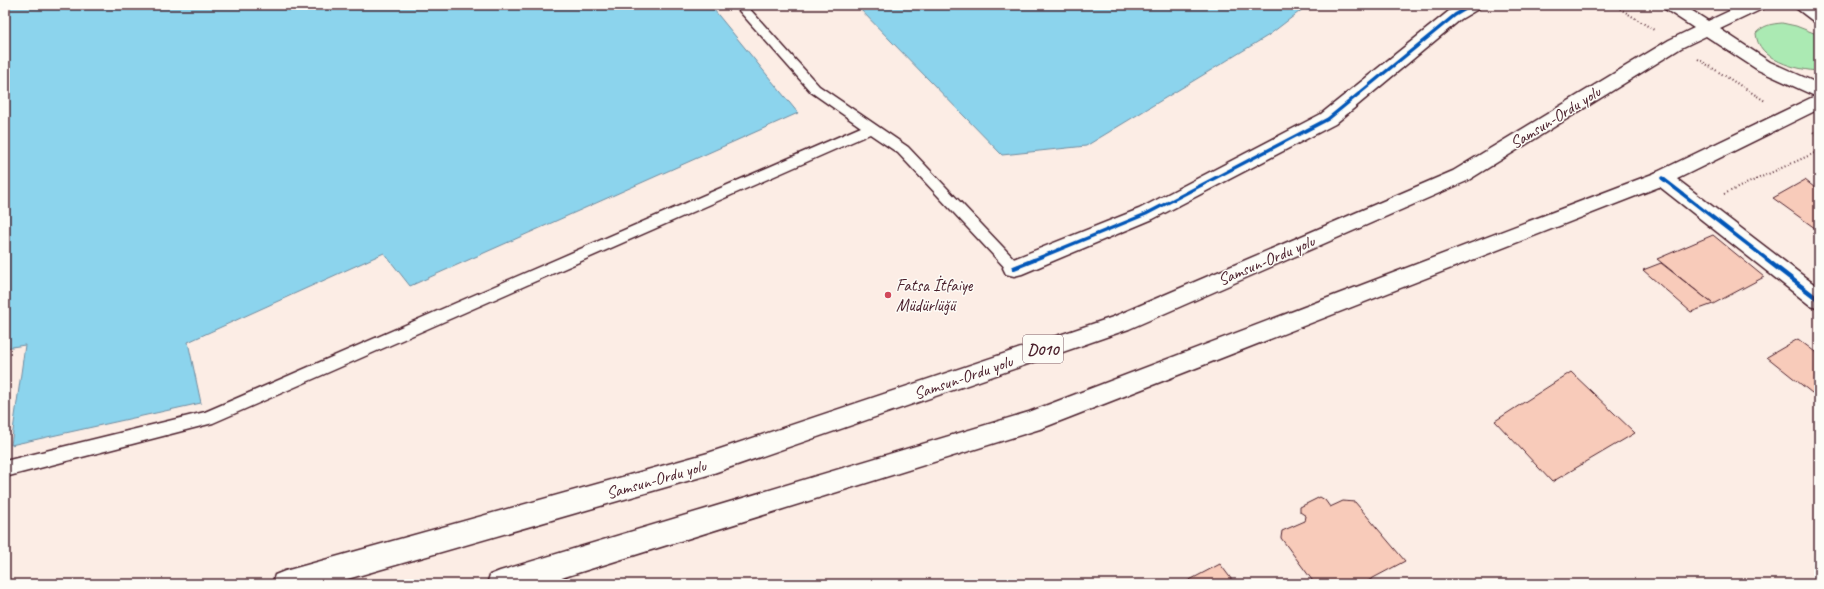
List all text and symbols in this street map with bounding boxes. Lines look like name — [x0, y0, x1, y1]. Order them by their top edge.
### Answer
street label: Samsun-Ordu yolu — [1506, 80, 1606, 154]
street label: Samsun-Ordu yolu — [1215, 230, 1319, 290]
place label: Fatsa İtfaiye Müdürlüğü — [896, 275, 974, 316]
marker: Fatsa İtfaiye Müdürlüğü — [883, 290, 893, 300]
road number: D010 — [1023, 335, 1063, 363]
street label: Samsun-Ordu yolu — [911, 350, 1017, 404]
street label: Samsun-Ordu yolu — [604, 455, 710, 504]

